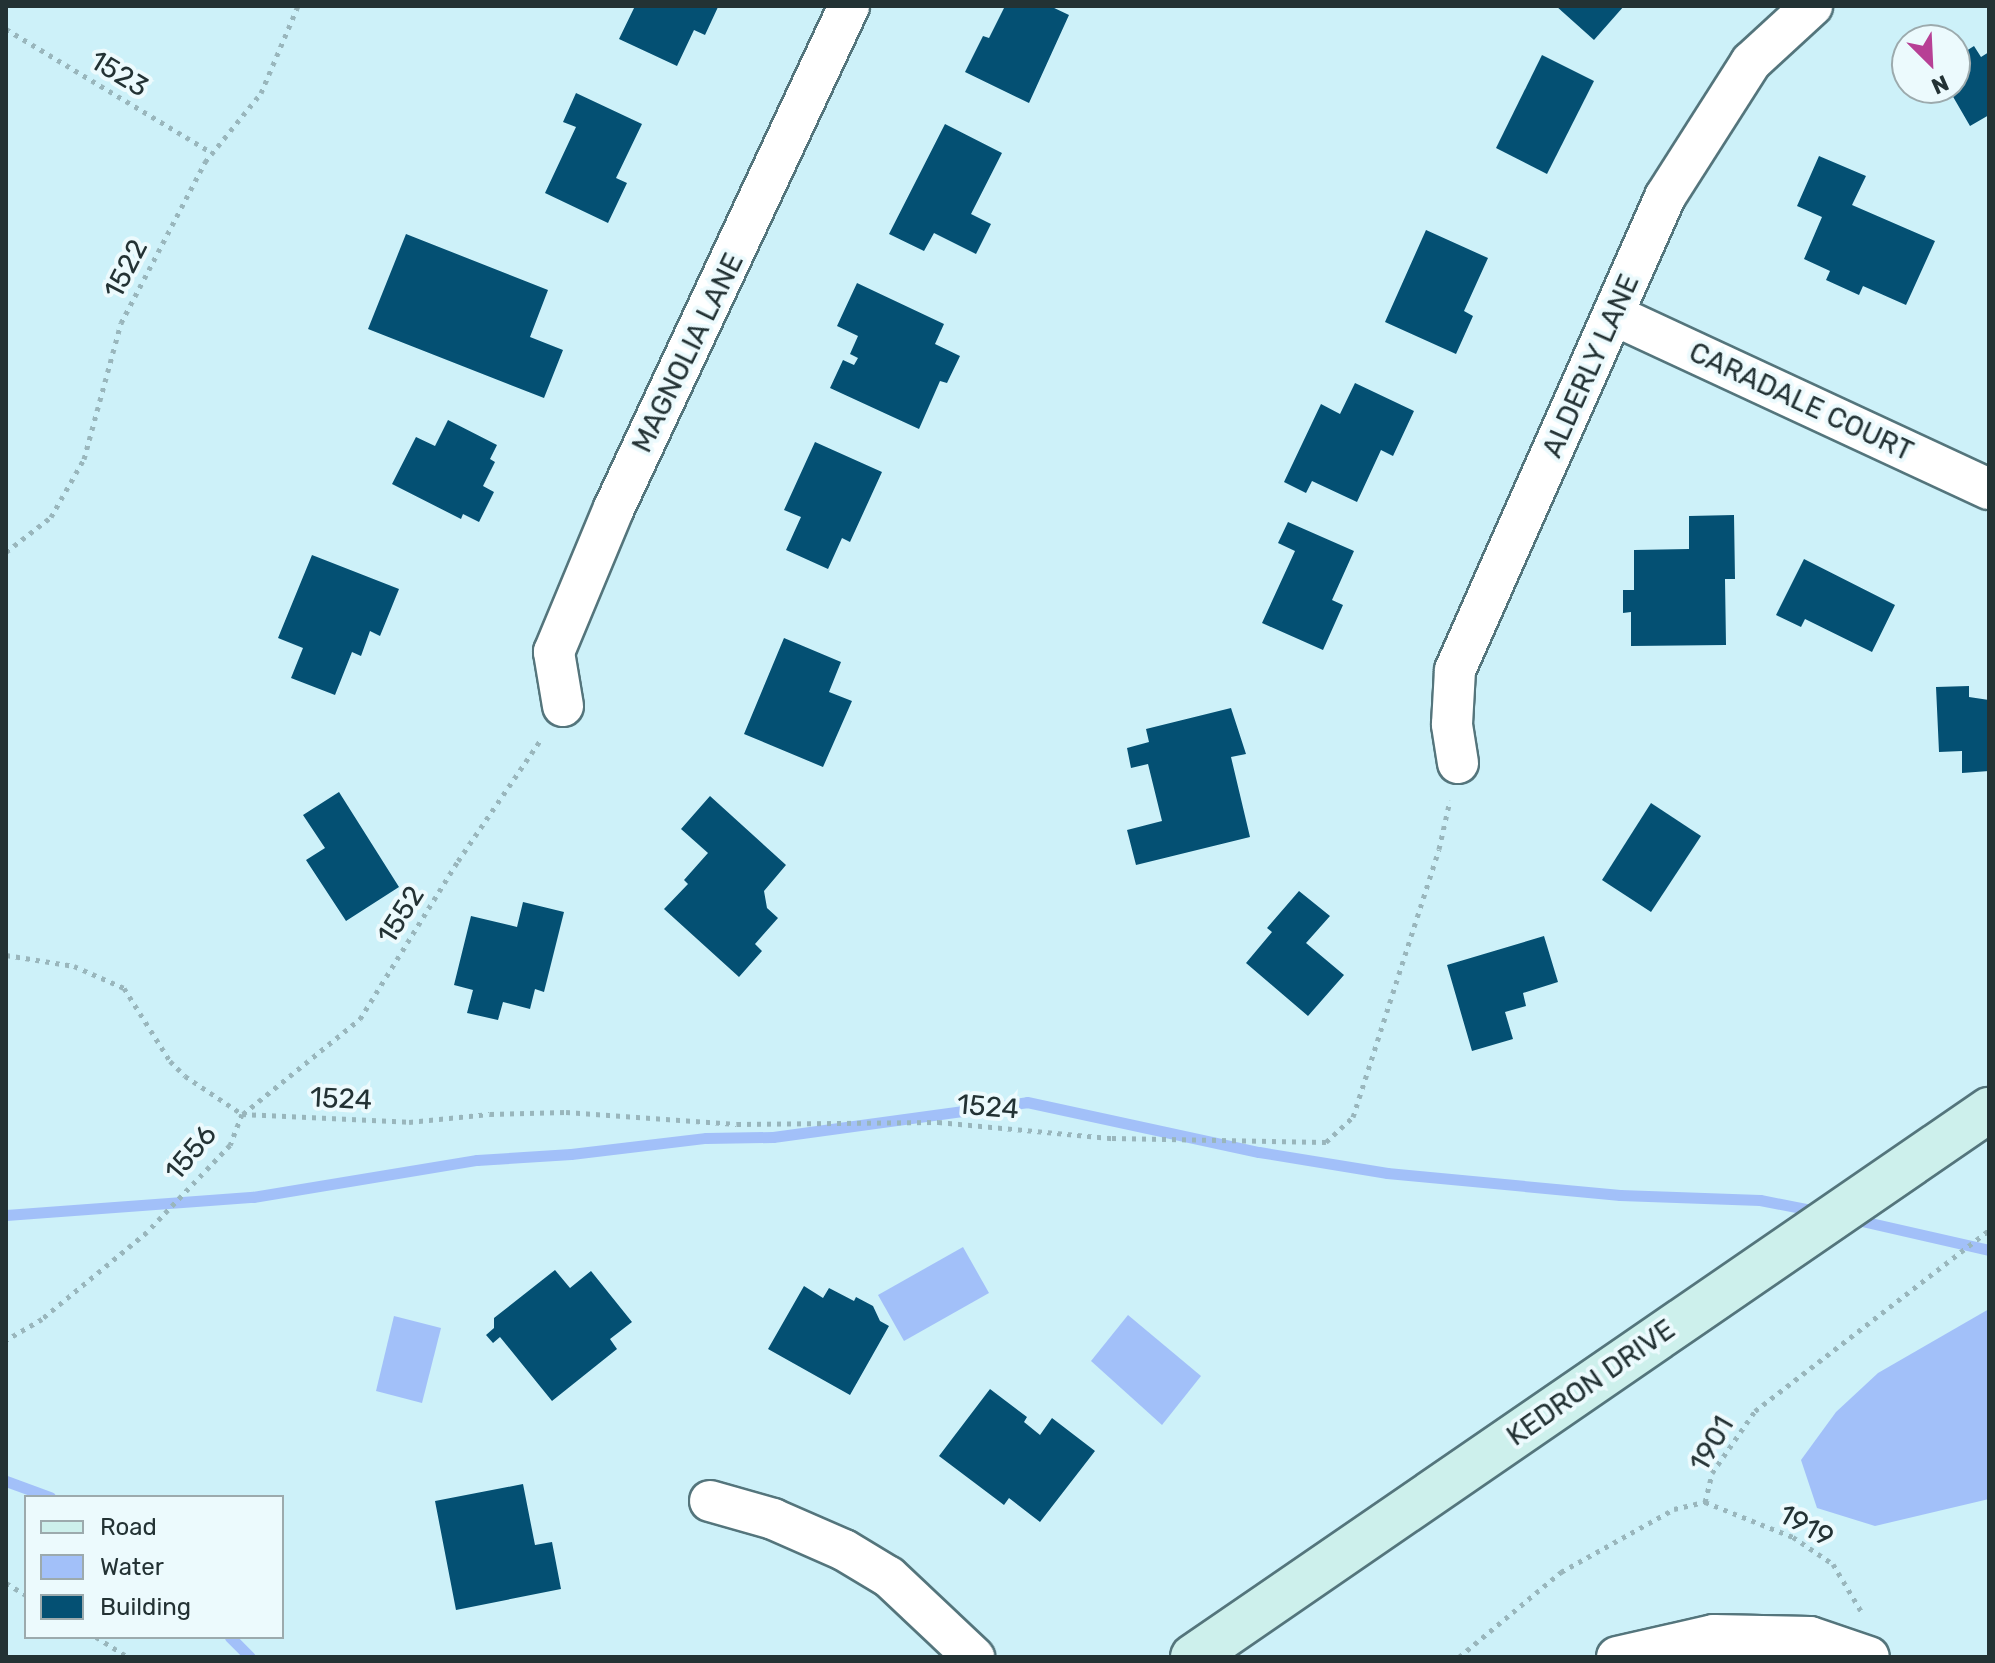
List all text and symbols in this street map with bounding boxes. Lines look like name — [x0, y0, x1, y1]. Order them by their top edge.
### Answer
north arrow — [1891, 24, 1971, 104]
street label: 1523 — [84, 44, 154, 104]
text: N — [1927, 69, 1953, 100]
street label: 1522 — [97, 234, 155, 304]
street label: MAGNOLIA LANE — [625, 248, 751, 458]
street label: ALDERLY LANE — [1535, 269, 1647, 463]
street label: CARADALE COURT — [1684, 335, 1918, 469]
street label: 1552 — [370, 880, 432, 950]
street label: 1524 — [309, 1081, 373, 1117]
street label: 1524 — [956, 1088, 1020, 1126]
street label: 1556 — [158, 1118, 224, 1188]
street label: KEDRON DRIVE — [1501, 1313, 1681, 1453]
street label: 1901 — [1683, 1410, 1741, 1478]
legend — [24, 1495, 284, 1639]
street label: 1919 — [1773, 1497, 1839, 1555]
text: Road — [100, 1513, 157, 1541]
text: Water — [100, 1553, 164, 1581]
text: Building — [100, 1593, 191, 1621]

